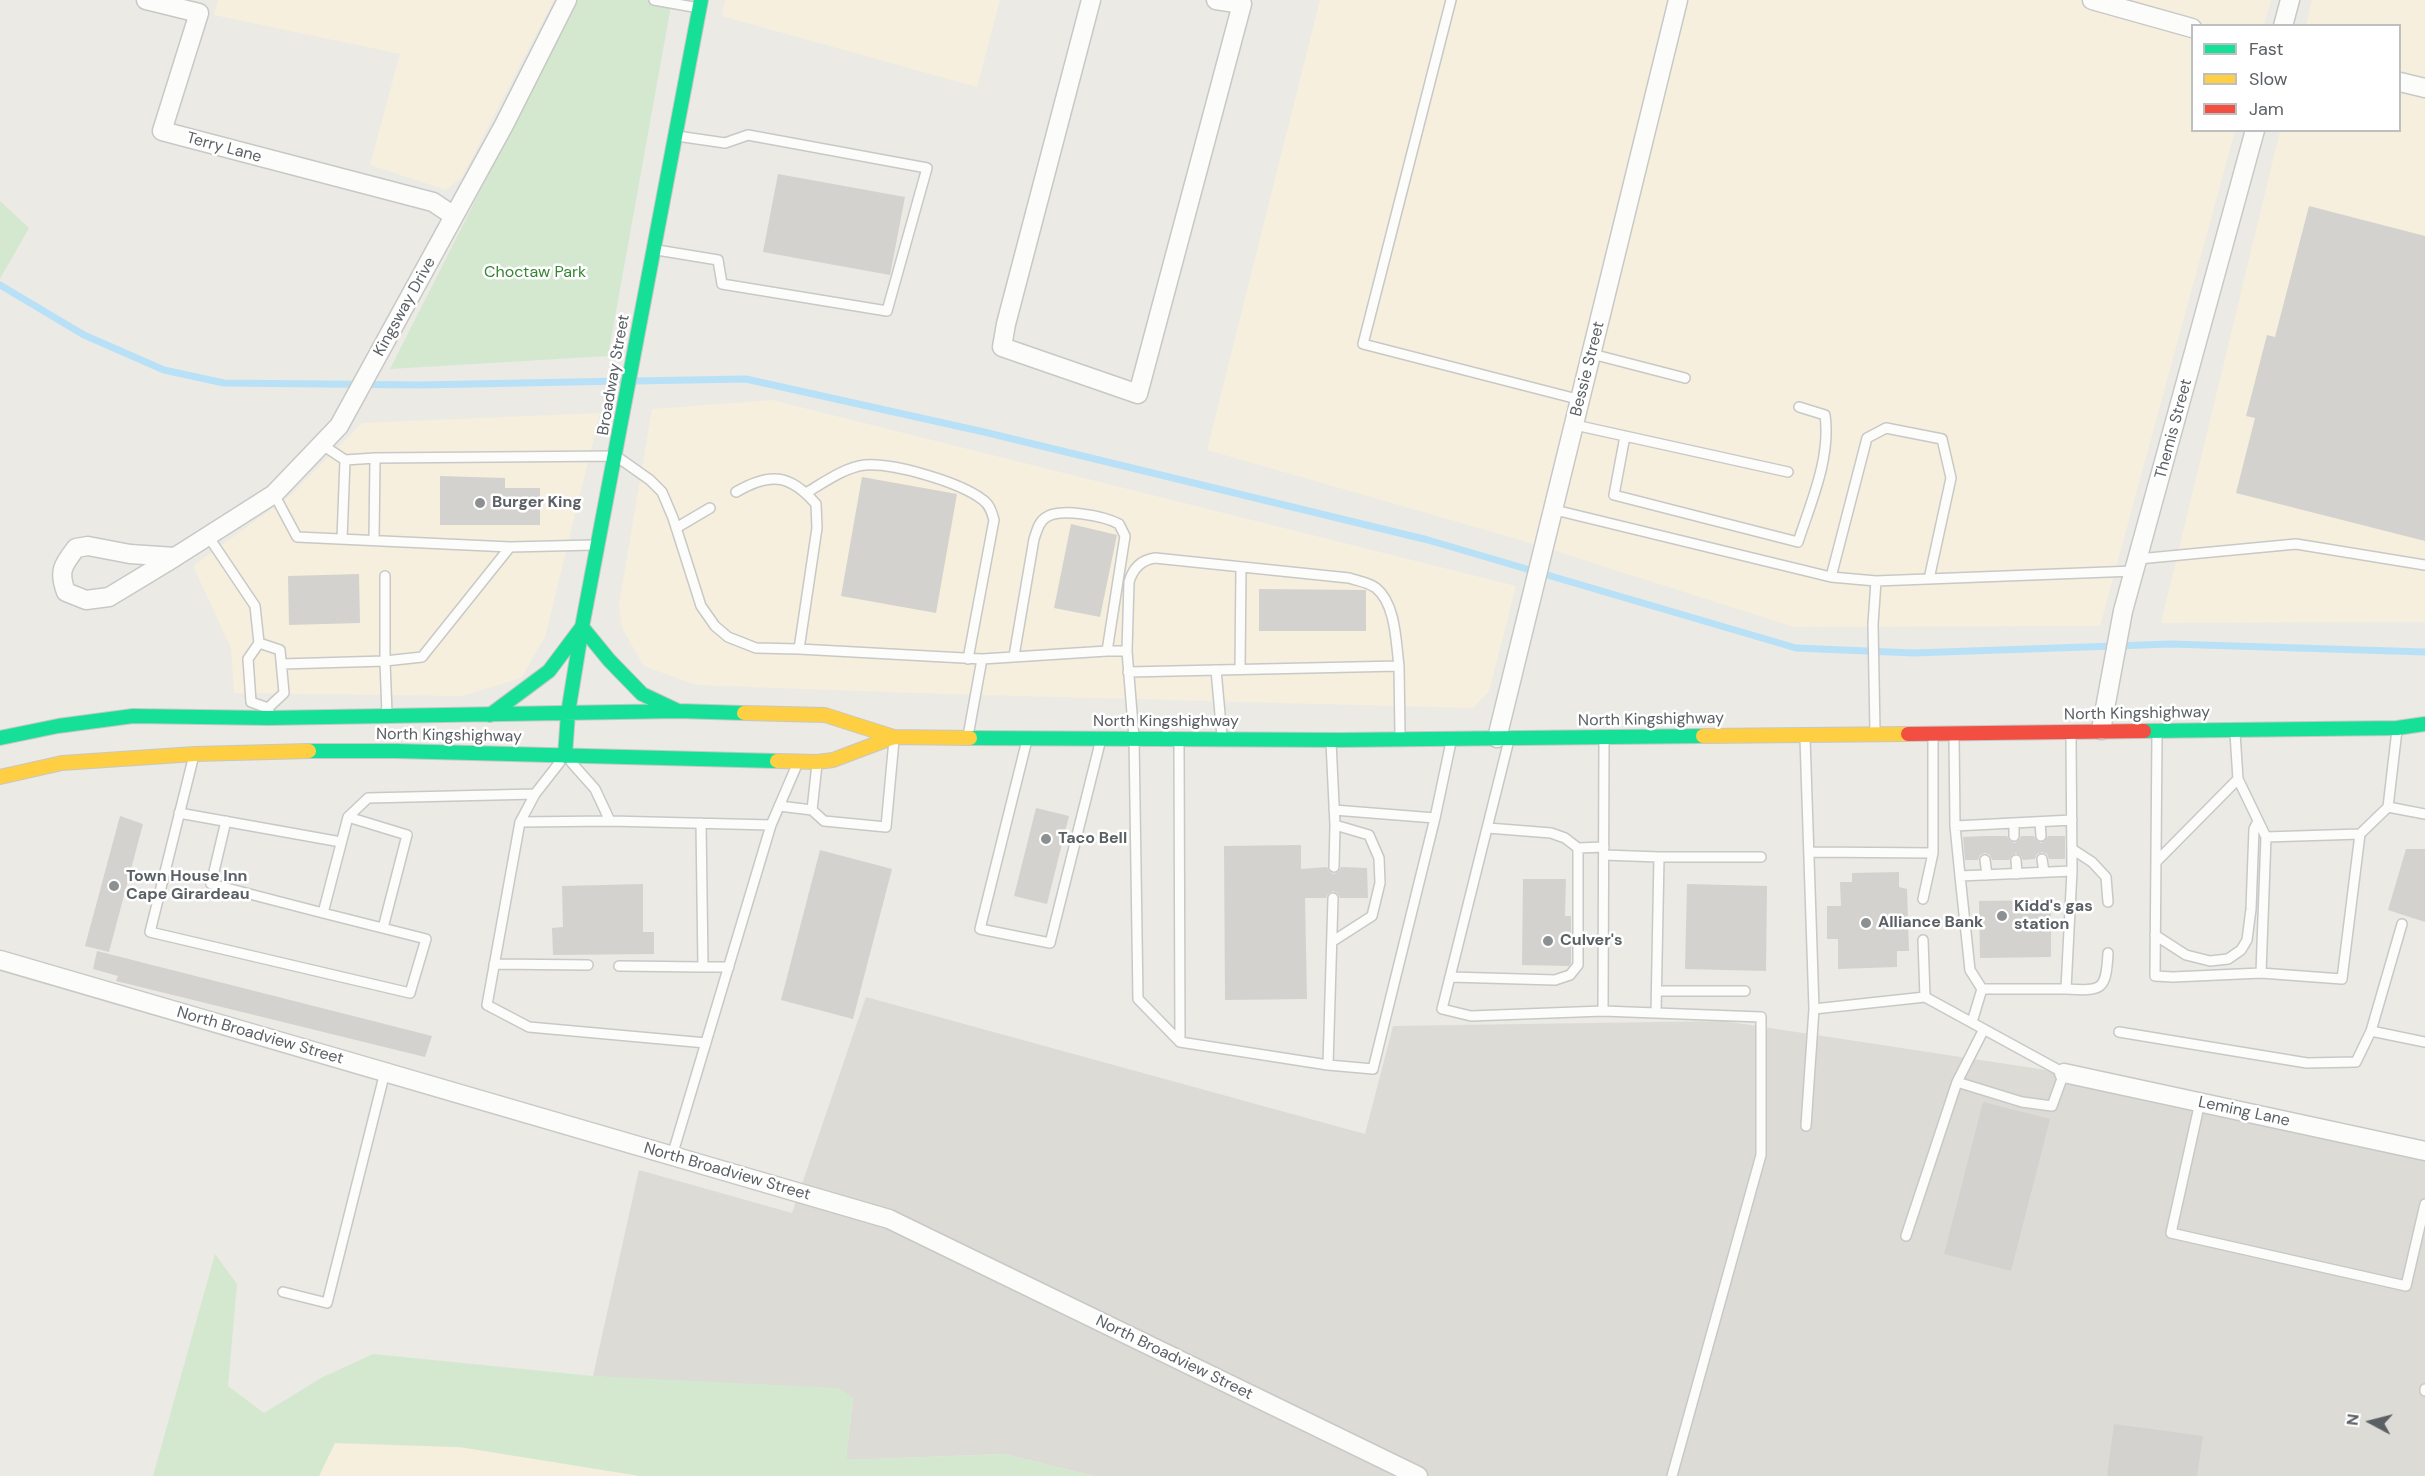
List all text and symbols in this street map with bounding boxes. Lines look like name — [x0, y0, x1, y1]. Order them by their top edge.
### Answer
legend — [2191, 24, 2401, 132]
text: Fast — [2249, 37, 2284, 61]
text: Slow — [2249, 67, 2288, 91]
text: Jam — [2249, 97, 2284, 121]
street label: Terry Lane — [184, 129, 264, 167]
street label: Kingsway Drive — [370, 254, 440, 360]
park label: Choctaw Park — [484, 263, 586, 283]
street label: Broadway Street — [594, 313, 634, 437]
street label: Bessie Street — [1567, 319, 1609, 419]
street label: Themis Street — [2151, 377, 2197, 481]
place label: Burger King — [492, 493, 582, 513]
marker: Burger King — [473, 496, 487, 510]
street label: North Kingshighway — [2064, 703, 2210, 725]
street label: North Kingshighway — [1578, 709, 1724, 731]
street label: North Kingshighway — [1093, 712, 1239, 732]
street label: North Kingshighway — [376, 725, 522, 747]
place label: Taco Bell — [1058, 829, 1127, 849]
marker: Taco Bell — [1039, 832, 1053, 846]
place label: Town House Inn Cape Girardeau — [126, 867, 250, 905]
marker: Town House Inn Cape Girardeau — [107, 879, 121, 893]
place label: Kidd's gas station — [2014, 897, 2093, 935]
marker: Kidd's gas station — [1995, 909, 2009, 923]
place label: Alliance Bank — [1878, 913, 1983, 933]
marker: Alliance Bank — [1859, 916, 1873, 930]
place label: Culver's — [1560, 931, 1622, 951]
marker: Culver's — [1541, 934, 1555, 948]
street label: North Broadview Street — [174, 1003, 346, 1069]
street label: Leming Lane — [2196, 1093, 2292, 1131]
street label: North Broadview Street — [641, 1139, 813, 1205]
street label: North Broadview Street — [1092, 1312, 1256, 1404]
north arrow — [2341, 1392, 2401, 1452]
text: N — [2342, 1413, 2364, 1427]

